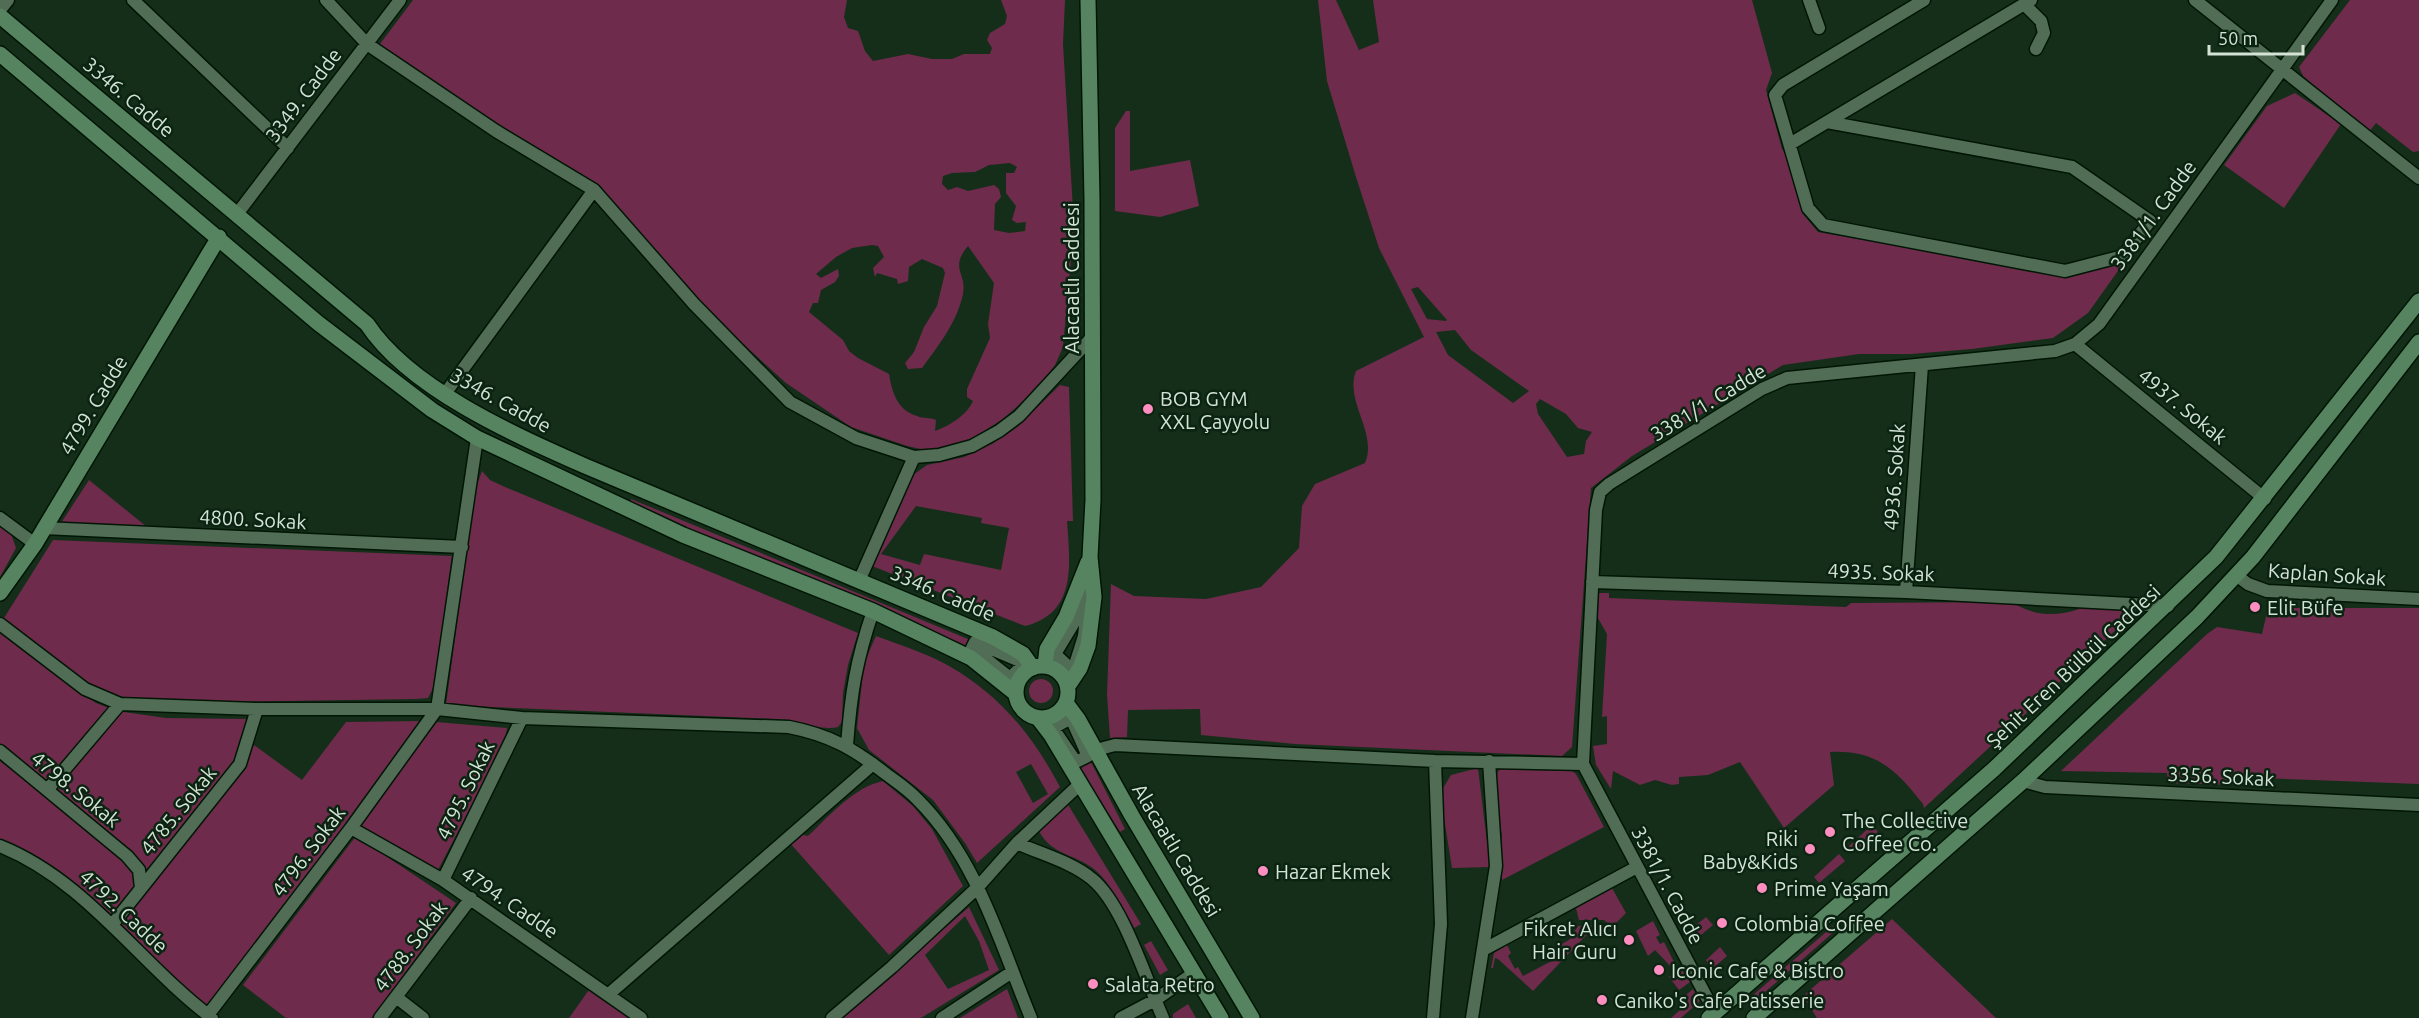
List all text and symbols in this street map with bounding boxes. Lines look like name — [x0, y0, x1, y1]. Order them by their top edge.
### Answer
scale bar — [2209, 18, 2304, 56]
text: 50 m — [2218, 28, 2258, 48]
street label: 3349. Cadde — [260, 44, 346, 146]
street label: 3346. Cadde — [79, 52, 179, 142]
street label: 3381/1. Cadde — [2105, 156, 2201, 274]
street label: Alacaatlı Caddesi — [1060, 202, 1083, 354]
street label: 4799. Cadde — [54, 351, 132, 459]
street label: 3381/1. Cadde — [1646, 359, 1770, 445]
street label: 3346. Cadde — [447, 363, 555, 437]
street label: 4937. Sokak — [2134, 363, 2232, 449]
place label: BOB GYM XXL Çayyolu — [1160, 387, 1270, 433]
marker: BOB GYM XXL Çayyolu — [1141, 402, 1155, 416]
street label: 4936. Sokak — [1879, 423, 1909, 531]
street label: 4800. Sokak — [199, 505, 307, 533]
street label: Kaplan Sokak — [2267, 558, 2387, 590]
street label: 4935. Sokak — [1827, 559, 1935, 585]
street label: 3346. Cadde — [887, 561, 999, 625]
street label: Şehit Eren Bülbül Caddesi — [1981, 580, 2165, 752]
place label: Elit Büfe — [2267, 596, 2344, 619]
marker: Elit Büfe — [2248, 600, 2262, 614]
street label: 4795. Sokak — [431, 737, 499, 843]
street label: 4798. Sokak — [27, 746, 125, 832]
street label: 4785. Sokak — [135, 761, 221, 859]
street label: 3356. Sokak — [2167, 762, 2275, 790]
street label: Alacaatlı Caddesi — [1128, 779, 1226, 921]
street label: 4796. Sokak — [267, 801, 349, 901]
place label: The Collective Coffee Co. — [1842, 809, 1968, 855]
street label: 3381/1. Cadde — [1627, 822, 1709, 948]
marker: The Collective Coffee Co. — [1823, 825, 1837, 839]
place label: Riki Baby&Kids — [1703, 827, 1798, 873]
marker: Riki Baby&Kids — [1803, 842, 1817, 856]
place label: Hazar Ekmek — [1275, 860, 1391, 883]
street label: 4794. Cadde — [457, 861, 563, 943]
marker: Hazar Ekmek — [1256, 864, 1270, 878]
street label: 4792. Cadde — [75, 865, 173, 957]
place label: Prime Yaşam — [1774, 877, 1889, 900]
marker: Prime Yaşam — [1755, 881, 1769, 895]
street label: 4788. Sokak — [369, 896, 451, 996]
place label: Colombia Coffee — [1734, 912, 1885, 935]
marker: Colombia Coffee — [1715, 916, 1729, 930]
place label: Fikret Alıcı Hair Guru — [1523, 917, 1617, 963]
marker: Fikret Alıcı Hair Guru — [1622, 933, 1636, 947]
place label: Iconic Cafe & Bistro — [1671, 959, 1844, 982]
marker: Iconic Cafe & Bistro — [1652, 963, 1666, 977]
place label: Salata Retro — [1105, 973, 1215, 996]
marker: Salata Retro — [1086, 977, 1100, 991]
place label: Caniko's Cafe Patisserie — [1614, 989, 1824, 1012]
marker: Caniko's Cafe Patisserie — [1595, 993, 1609, 1007]

